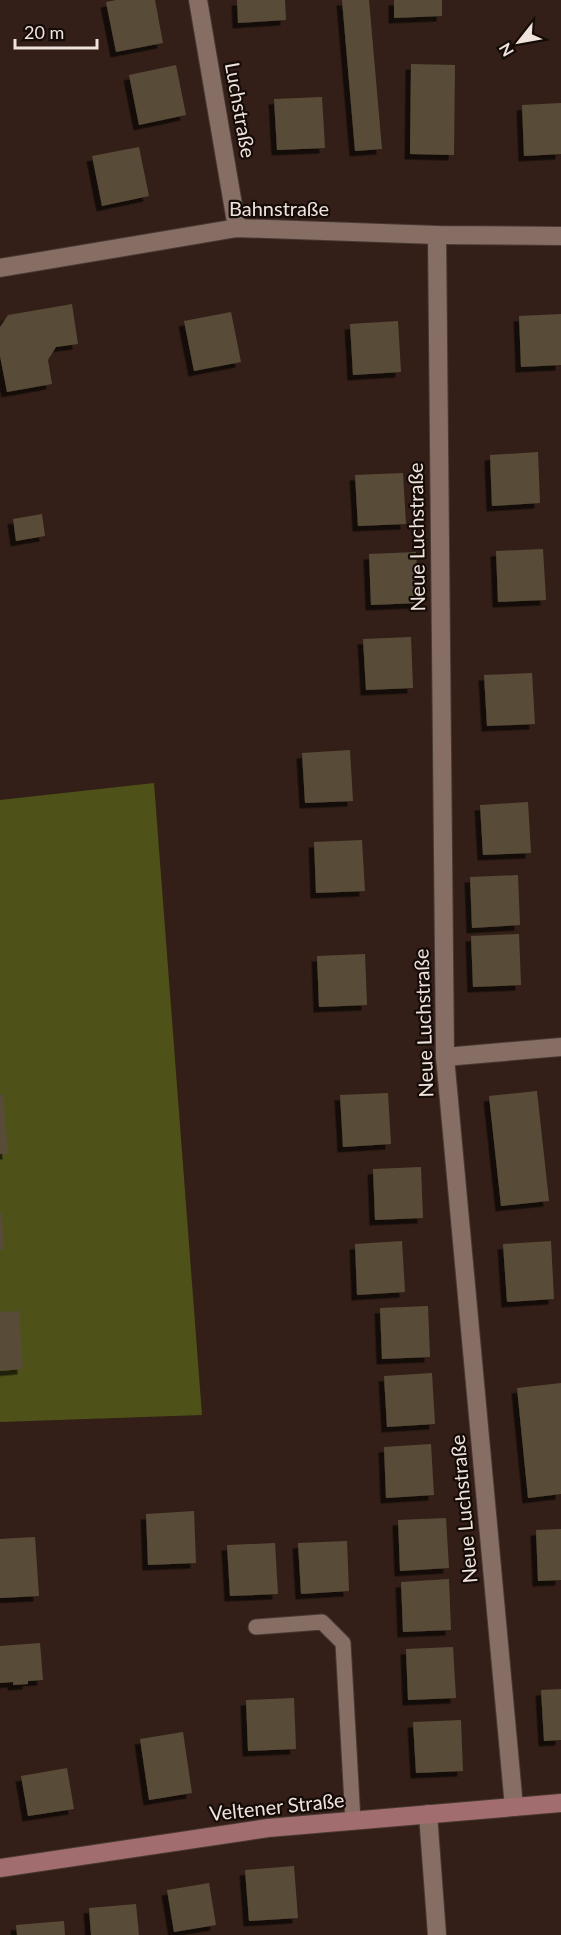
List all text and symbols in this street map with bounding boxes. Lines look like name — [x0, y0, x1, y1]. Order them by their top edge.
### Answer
scale bar — [15, 12, 98, 50]
north arrow — [489, 12, 549, 72]
text: 20 m — [24, 21, 64, 43]
text: N — [494, 40, 517, 60]
street label: Luchstraße — [221, 60, 261, 159]
street label: Bahnstraße — [229, 196, 329, 220]
street label: Neue Luchstraße — [403, 462, 429, 612]
street label: Neue Luchstraße — [408, 948, 438, 1098]
street label: Neue Luchstraße — [445, 1434, 481, 1584]
street label: Veltener Straße — [208, 1787, 346, 1825]

